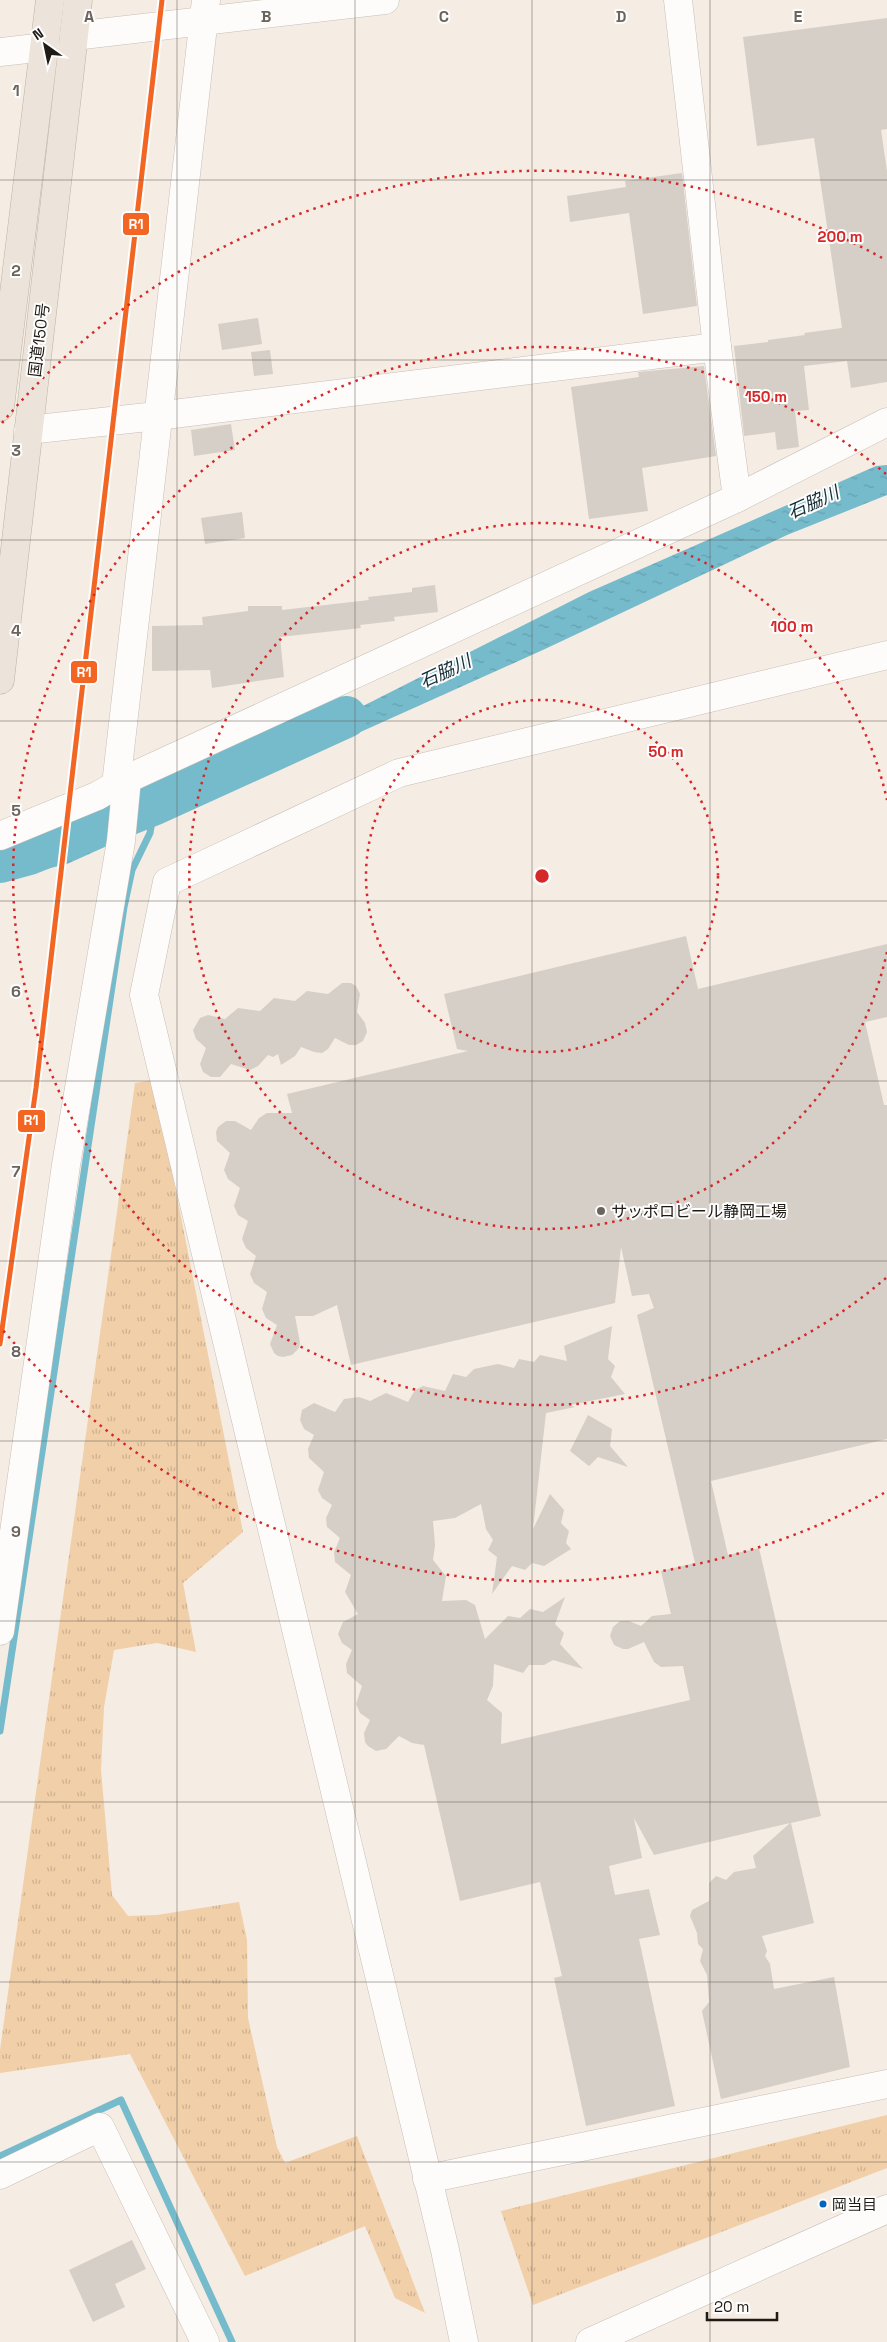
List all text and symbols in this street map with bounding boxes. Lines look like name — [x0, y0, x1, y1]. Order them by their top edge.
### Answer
text: A — [84, 6, 94, 27]
text: B — [261, 6, 271, 27]
text: C — [439, 6, 449, 27]
text: D — [616, 6, 626, 27]
text: E — [794, 6, 803, 27]
north arrow — [20, 20, 70, 70]
text: N — [29, 24, 47, 44]
text: 1 — [12, 80, 20, 101]
line badge: R1 — [122, 212, 150, 236]
text: R1 — [128, 215, 144, 233]
text: 200 m — [818, 227, 862, 246]
text: 2 — [11, 260, 21, 281]
street label: 国道150号 — [24, 302, 54, 378]
text: 150 m — [745, 387, 787, 406]
text: 3 — [11, 440, 21, 461]
water label: 石脇川 — [784, 480, 844, 523]
text: 100 m — [771, 617, 813, 636]
text: 4 — [11, 620, 21, 641]
water label: 石脇川 — [416, 648, 476, 693]
line badge: R1 — [70, 660, 98, 684]
text: R1 — [76, 663, 92, 681]
text: 50 m — [648, 742, 684, 761]
text: 5 — [11, 800, 21, 821]
centre of rings — [533, 867, 551, 885]
text: 6 — [11, 981, 21, 1002]
line badge: R1 — [17, 1109, 46, 1133]
text: R1 — [23, 1111, 39, 1129]
text: 7 — [12, 1161, 21, 1182]
place label: サッポロビール静岡工場 — [611, 1201, 787, 1222]
marker: サッポロビール静岡工場 — [595, 1205, 607, 1217]
text: 8 — [11, 1341, 21, 1362]
text: 9 — [11, 1521, 21, 1542]
place label: 岡当目 — [832, 2195, 877, 2214]
marker: 岡当目 — [818, 2199, 828, 2209]
scale bar — [707, 2290, 777, 2322]
text: 20 m — [714, 2297, 749, 2316]

